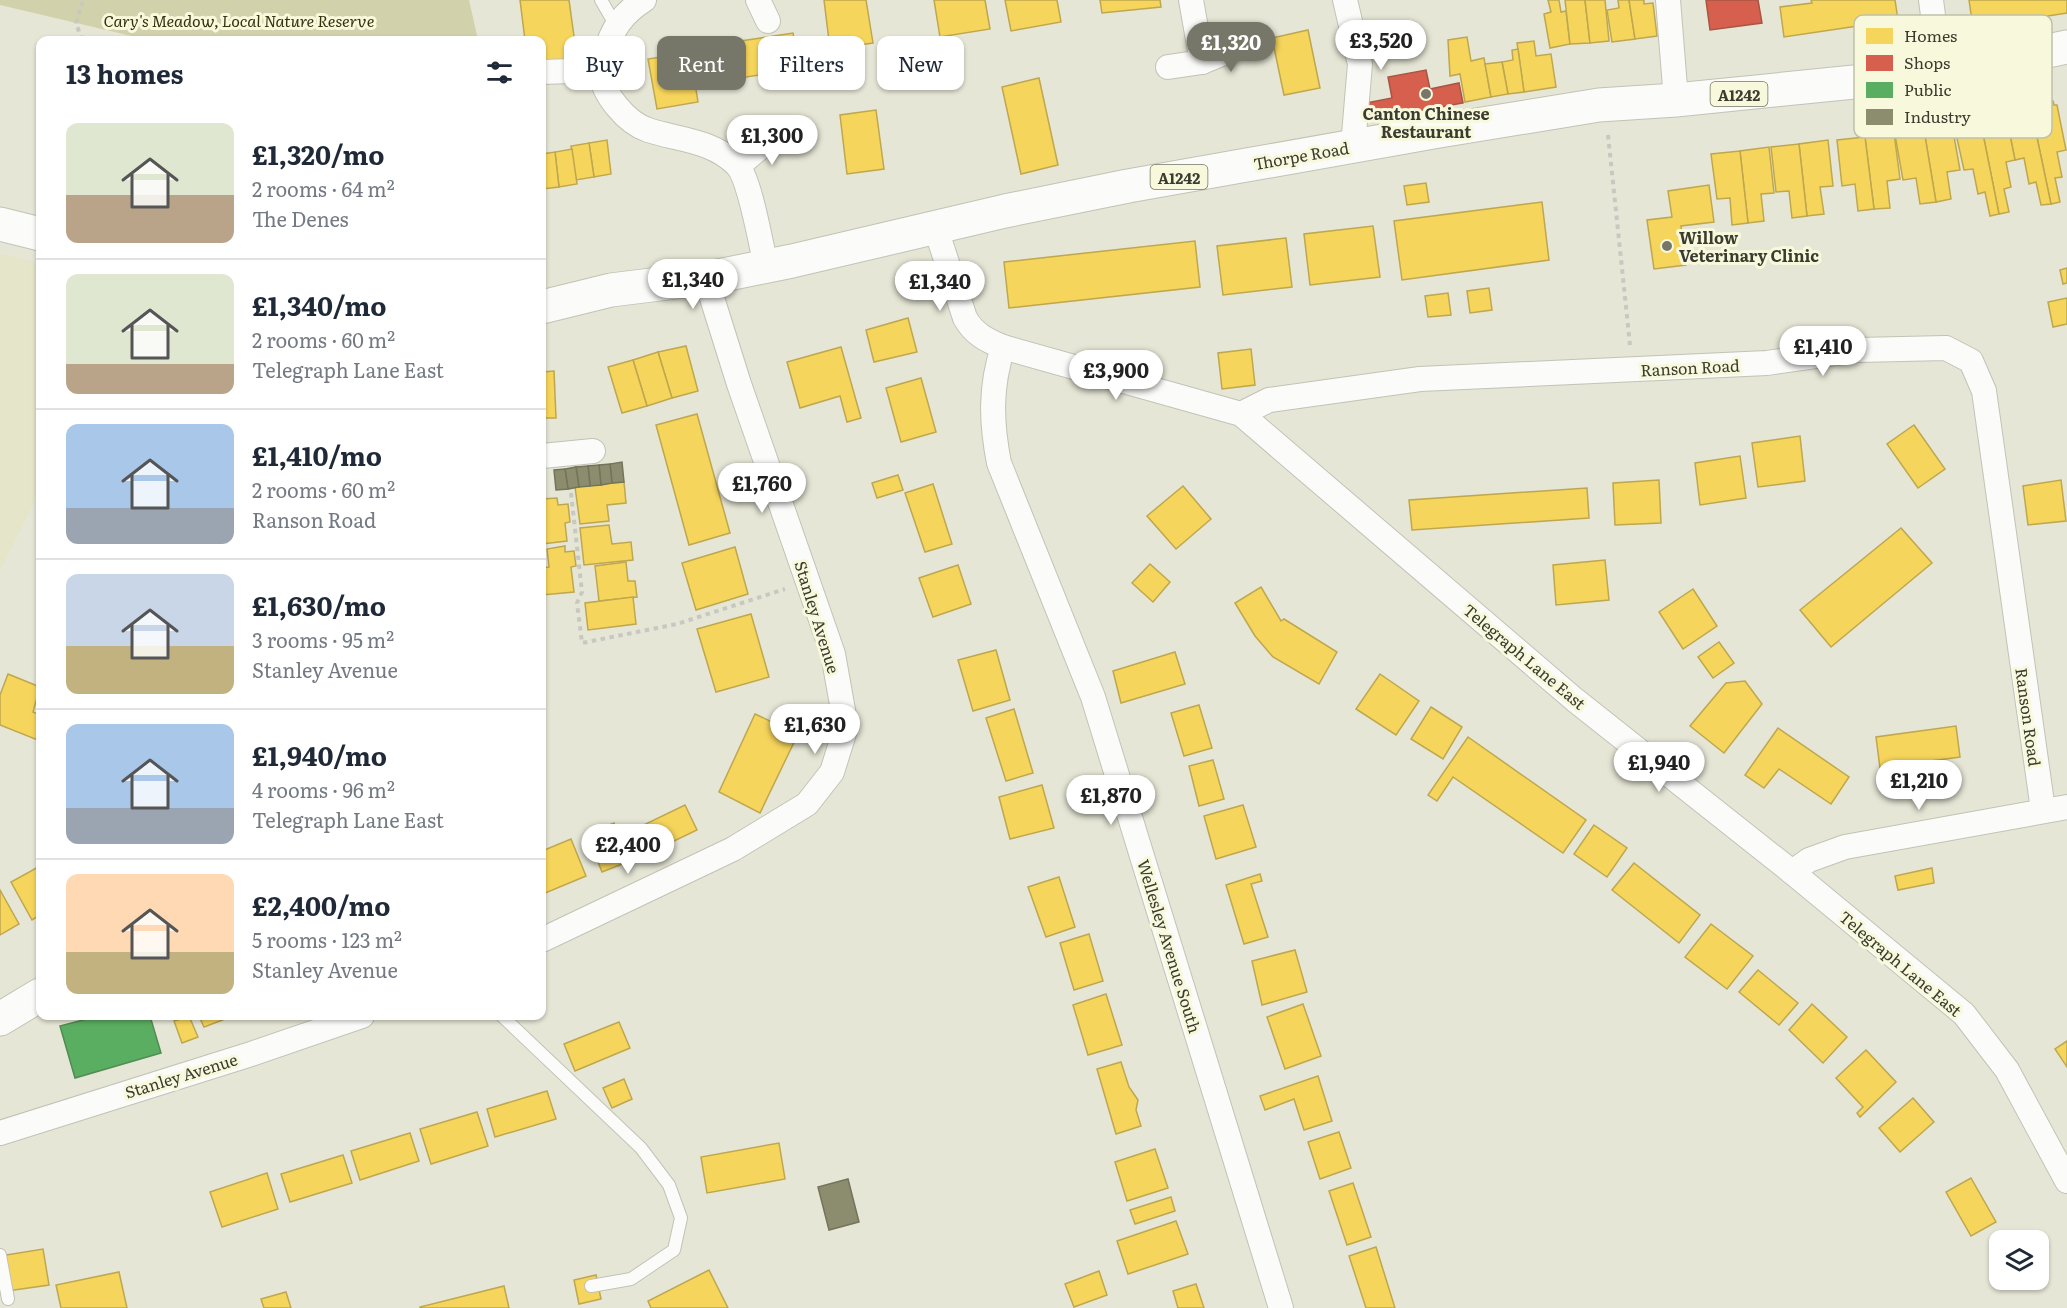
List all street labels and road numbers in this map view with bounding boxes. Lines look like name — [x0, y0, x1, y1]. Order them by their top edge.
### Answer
road number: A1242 — [1710, 82, 1768, 106]
street label: Thorpe Road — [1251, 135, 1351, 175]
road number: A1242 — [1150, 165, 1208, 189]
street label: Ranson Road — [1640, 352, 1740, 382]
street label: Stanley Avenue — [789, 558, 847, 676]
street label: Telegraph Lane East — [1458, 597, 1592, 715]
street label: Ranson Road — [2010, 666, 2048, 768]
street label: Wellesley Avenue South — [1132, 856, 1208, 1036]
street label: Telegraph Lane East — [1834, 904, 1968, 1022]
street label: Stanley Avenue — [122, 1046, 240, 1104]

